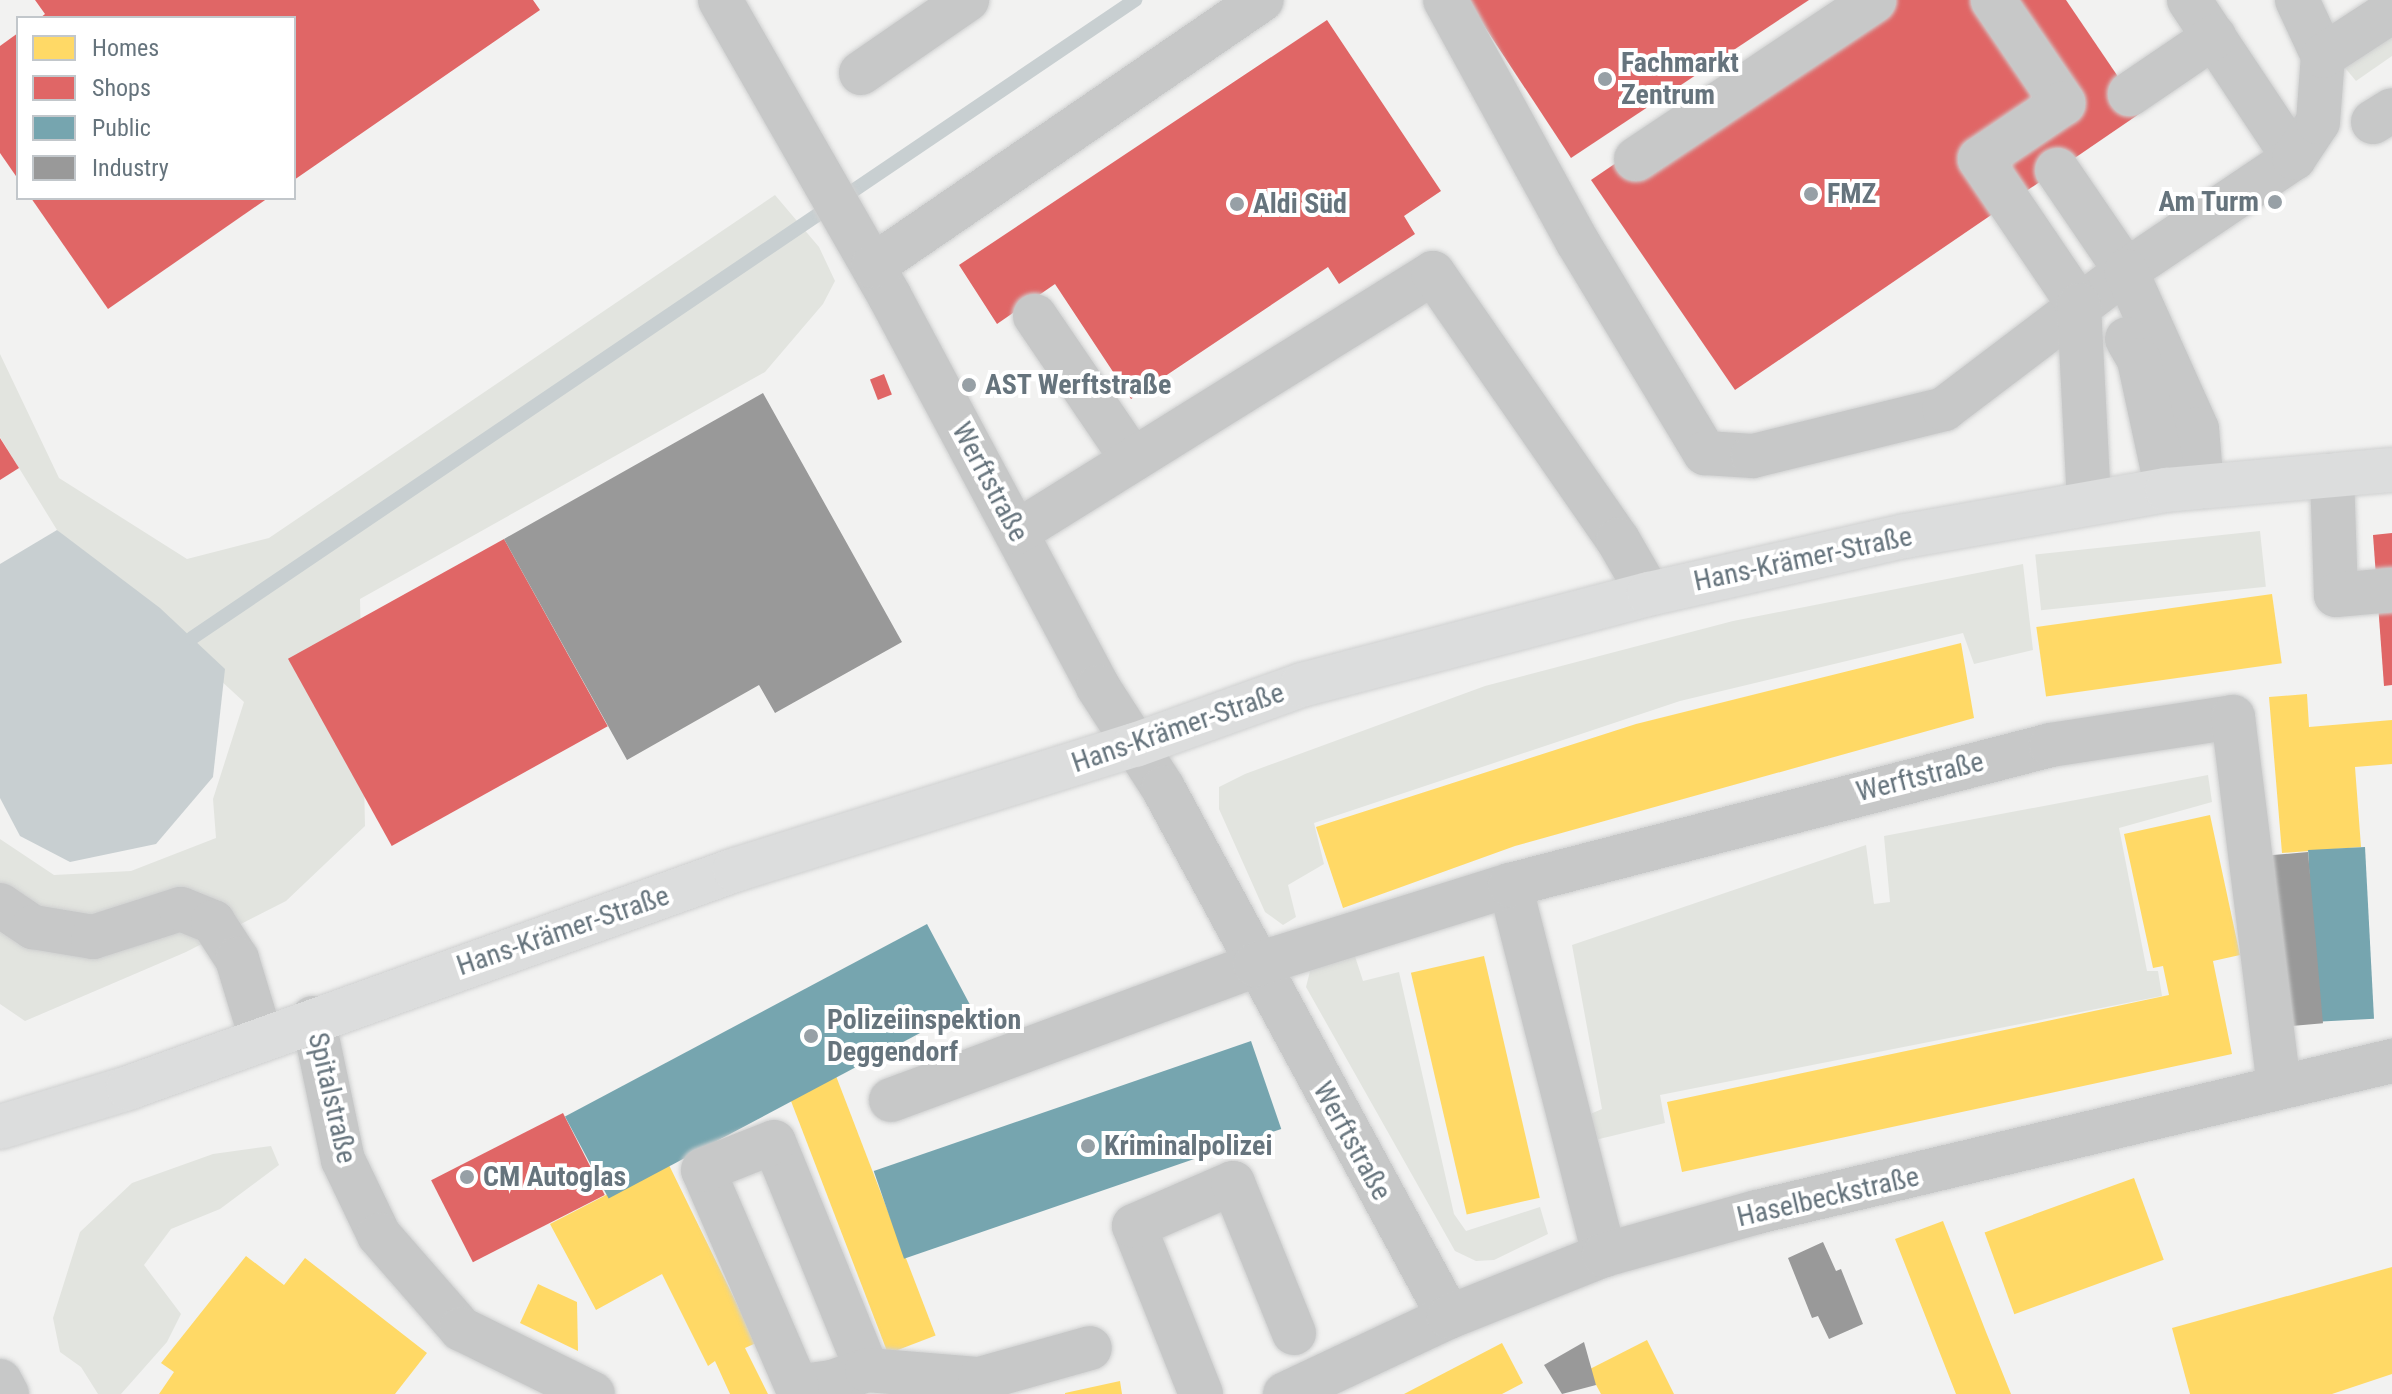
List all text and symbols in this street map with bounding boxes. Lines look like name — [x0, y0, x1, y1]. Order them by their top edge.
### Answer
legend — [16, 16, 296, 200]
text: Homes — [92, 34, 159, 62]
place label: Fachmarkt Zentrum — [1621, 46, 1739, 112]
marker: Fachmarkt Zentrum — [1596, 70, 1614, 88]
text: Shops — [92, 74, 151, 102]
text: Public — [92, 114, 151, 142]
text: Industry — [92, 154, 169, 182]
place label: FMZ — [1827, 177, 1876, 211]
marker: FMZ — [1802, 185, 1820, 203]
place label: Am Turm — [2158, 185, 2259, 219]
place label: Aldi Süd — [1253, 187, 1347, 221]
marker: Am Turm — [2266, 193, 2284, 211]
marker: Aldi Süd — [1228, 195, 1246, 213]
place label: AST Werftstraße — [985, 368, 1172, 402]
marker: AST Werftstraße — [960, 376, 978, 394]
street label: Werftstraße — [945, 417, 1035, 547]
street label: Hans-Krämer-Straße — [1691, 519, 1915, 599]
street label: Hans-Krämer-Straße — [1067, 676, 1289, 780]
street label: Werftstraße — [1853, 745, 1987, 809]
street label: Hans-Krämer-Straße — [452, 879, 674, 983]
place label: Polizeiinspektion Deggendorf — [827, 1003, 1021, 1069]
marker: Polizeiinspektion Deggendorf — [802, 1027, 820, 1045]
street label: Spitalstraße — [301, 1029, 363, 1167]
street label: Werftstraße — [1306, 1076, 1398, 1206]
place label: Kriminalpolizei — [1104, 1129, 1272, 1163]
marker: Kriminalpolizei — [1079, 1137, 1097, 1155]
place label: CM Autoglas — [483, 1160, 626, 1194]
street label: Haselbeckstraße — [1734, 1160, 1922, 1234]
marker: CM Autoglas — [458, 1168, 476, 1186]

